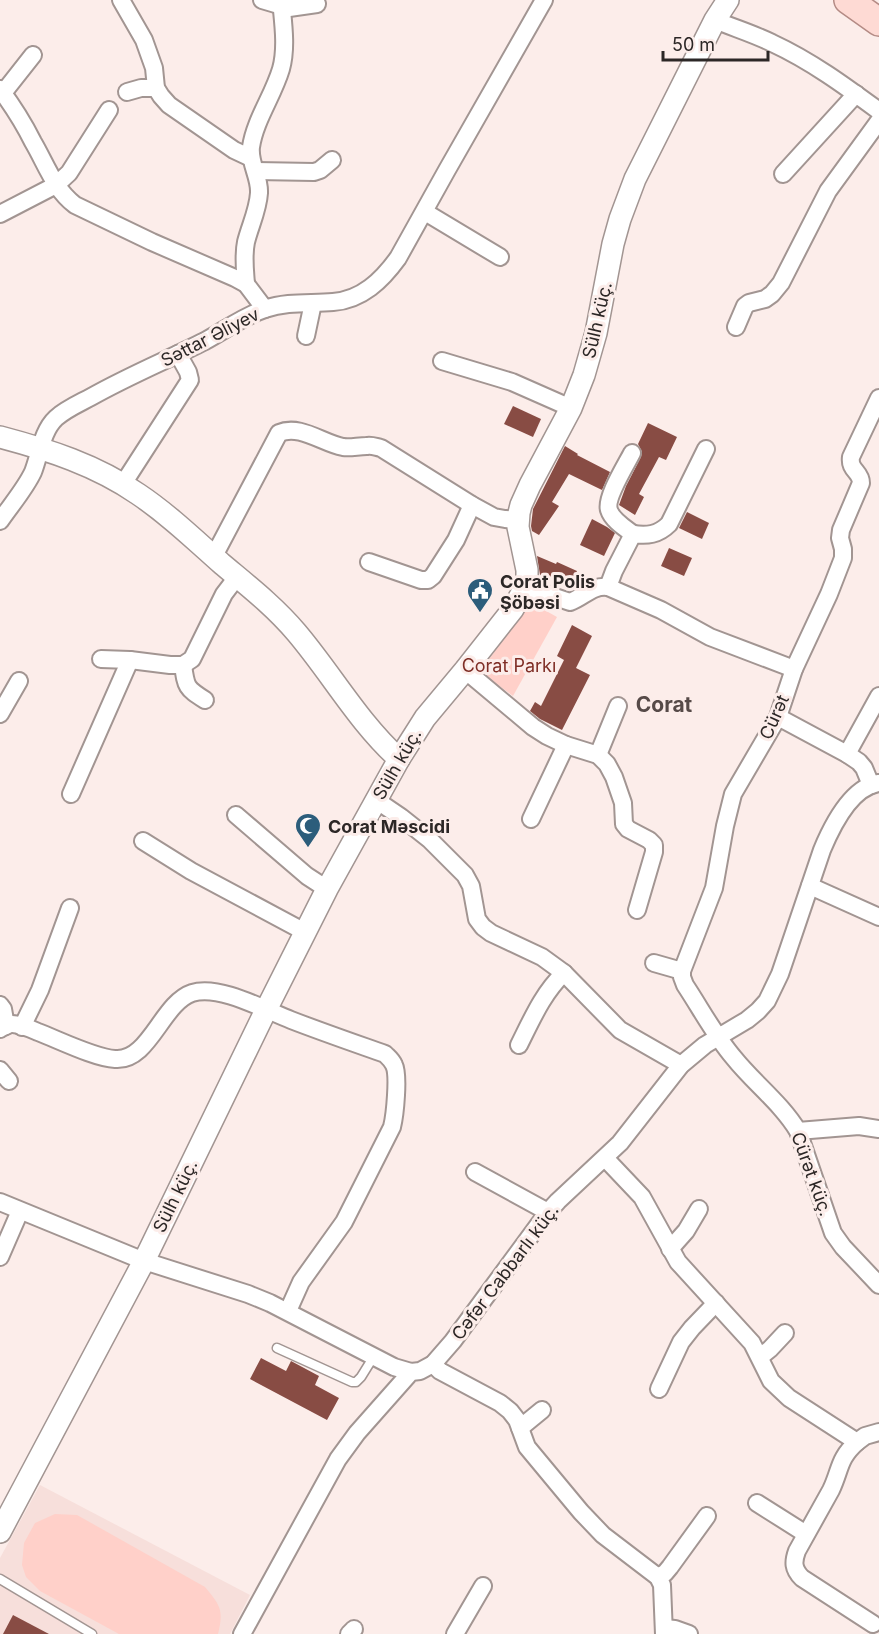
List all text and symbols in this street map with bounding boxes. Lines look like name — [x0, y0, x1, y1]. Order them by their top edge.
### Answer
scale bar — [663, 24, 768, 62]
text: 50 m — [672, 34, 715, 55]
street label: Sülh küç. — [578, 280, 616, 360]
street label: Səttar Əliyev — [157, 303, 263, 371]
place label: Corat Polis Şöbəsi — [500, 571, 595, 613]
public building icon: Corat Polis Şöbəsi — [465, 576, 495, 614]
park label: Corat Parkı — [462, 655, 556, 676]
street label: Cürət — [755, 691, 793, 743]
district label: Corat — [636, 692, 693, 717]
street label: Sülh küç. — [368, 725, 426, 803]
mosque icon: Corat Məscidi — [293, 811, 323, 849]
place label: Corat Məscidi — [328, 816, 450, 837]
street label: Cürət küç. — [787, 1129, 837, 1219]
street label: Sülh küç. — [148, 1156, 202, 1236]
street label: Cəfər Cabbarlı küç. — [447, 1200, 563, 1344]

